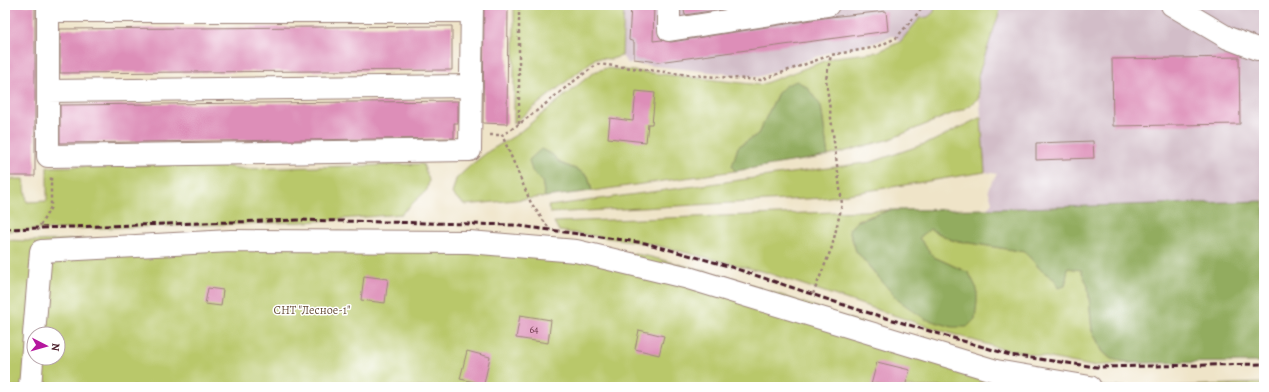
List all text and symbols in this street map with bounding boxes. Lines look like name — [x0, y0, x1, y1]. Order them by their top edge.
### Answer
park label: СНТ "Лесное-1" — [274, 302, 351, 318]
house number: 64 — [529, 323, 539, 336]
north arrow — [26, 326, 66, 366]
text: N — [48, 342, 63, 352]

